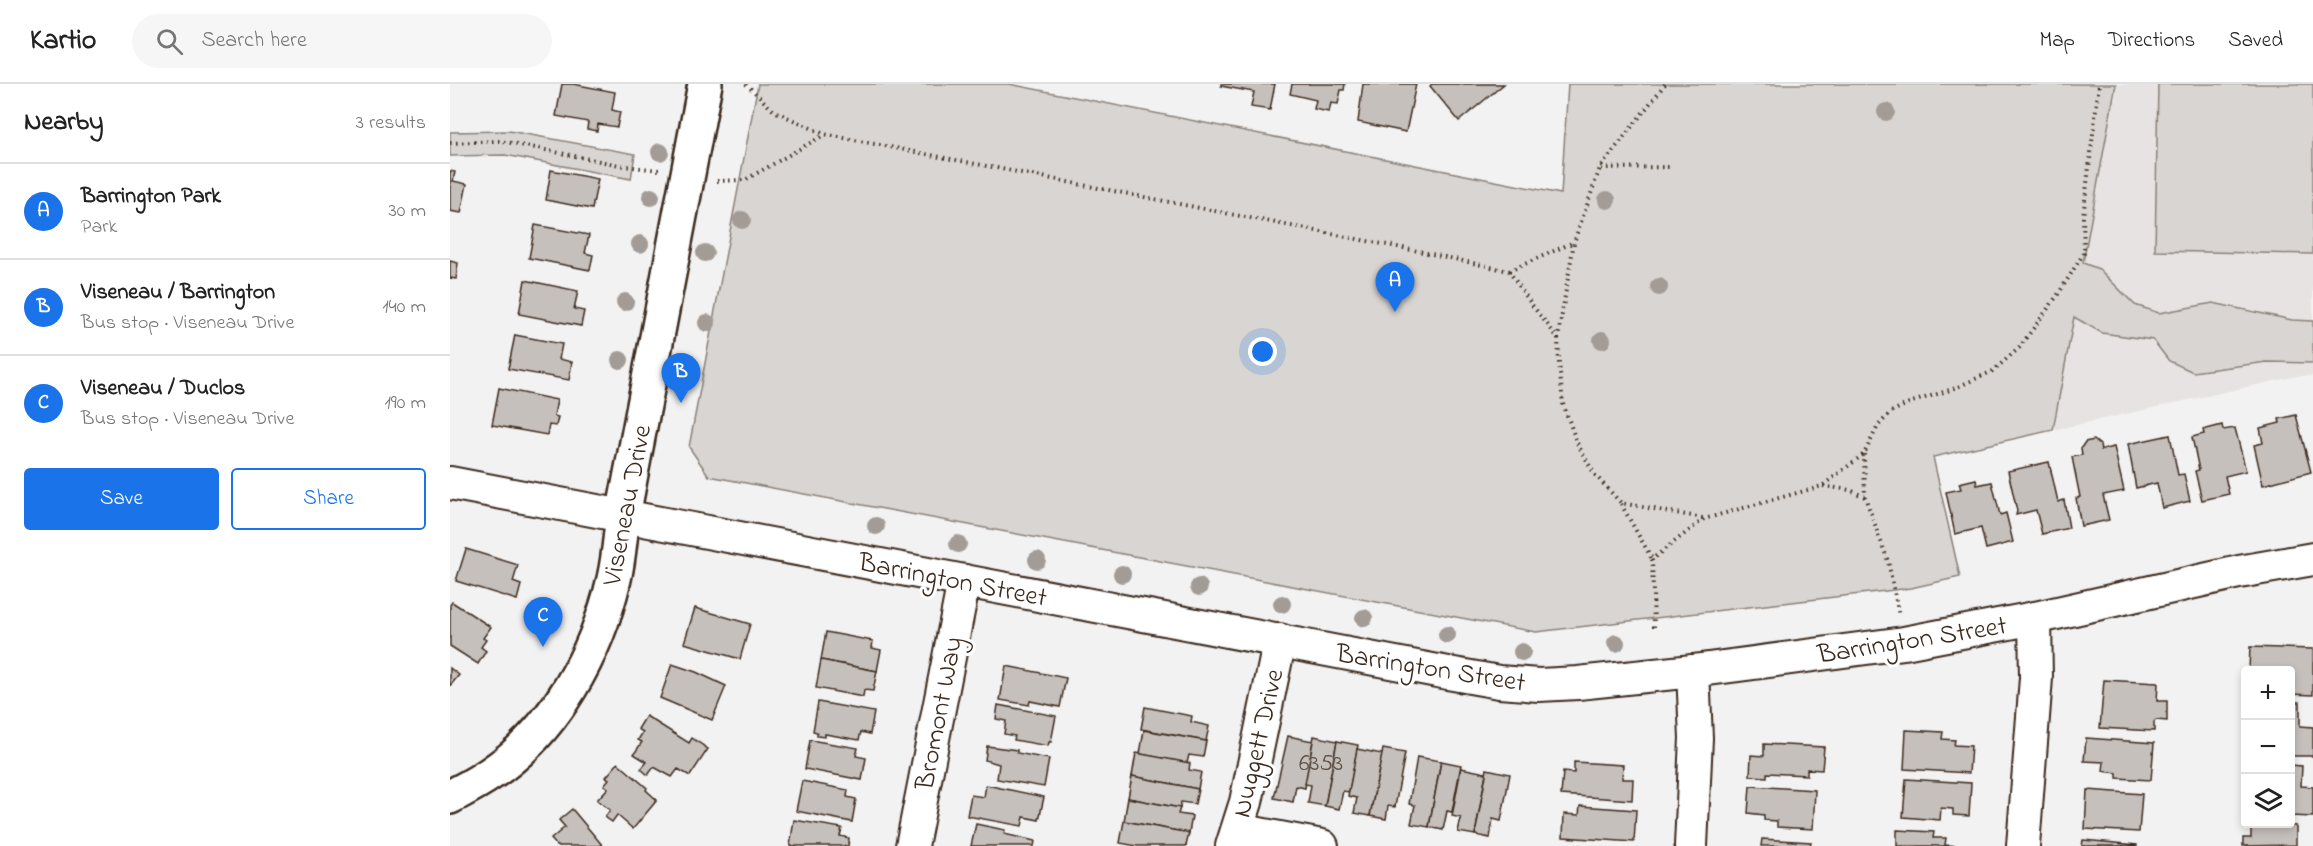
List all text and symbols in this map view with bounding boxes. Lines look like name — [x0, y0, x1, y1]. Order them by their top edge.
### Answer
search box — [132, 14, 552, 68]
text: Kartio — [30, 21, 96, 62]
icon: search — [153, 25, 186, 58]
text: Search here — [201, 25, 307, 57]
text: Map — [2039, 26, 2075, 56]
text: Directions — [2108, 26, 2195, 56]
text: Saved — [2228, 26, 2283, 56]
text: Nearby — [24, 104, 103, 142]
text: 3 results — [356, 109, 426, 138]
text: Barrington Park — [81, 181, 221, 213]
text: A — [37, 197, 50, 226]
text: 30 m — [389, 197, 426, 226]
text: Park — [81, 213, 117, 242]
pin: A — [1376, 262, 1414, 312]
text: Viseneau / Barrington — [81, 277, 275, 309]
text: B — [37, 293, 50, 322]
text: 140 m — [382, 293, 426, 322]
text: Bus stop · Viseneau Drive — [81, 309, 294, 338]
your location — [1248, 337, 1277, 366]
pin: B — [662, 354, 700, 403]
text: Viseneau / Duclos — [81, 373, 245, 405]
text: C — [38, 389, 49, 418]
text: 190 m — [384, 389, 426, 418]
text: Bus stop · Viseneau Drive — [81, 405, 294, 434]
street label: Viseneau Drive — [594, 421, 663, 590]
button: Save — [24, 468, 219, 530]
button: Share — [231, 468, 426, 530]
street label: Barrington Street — [854, 544, 1050, 619]
pin: C — [524, 598, 562, 647]
street label: Barrington Street — [1814, 607, 2010, 676]
street label: Bromont Way — [906, 634, 974, 794]
street label: Barrington Street — [1332, 635, 1528, 704]
street label: Nuggett Drive — [1223, 665, 1296, 822]
map controls — [2241, 666, 2295, 828]
button: + — [2241, 666, 2295, 720]
button: − — [2241, 720, 2295, 774]
house number: 6353 — [1299, 747, 1343, 782]
button: layers — [2241, 774, 2295, 828]

